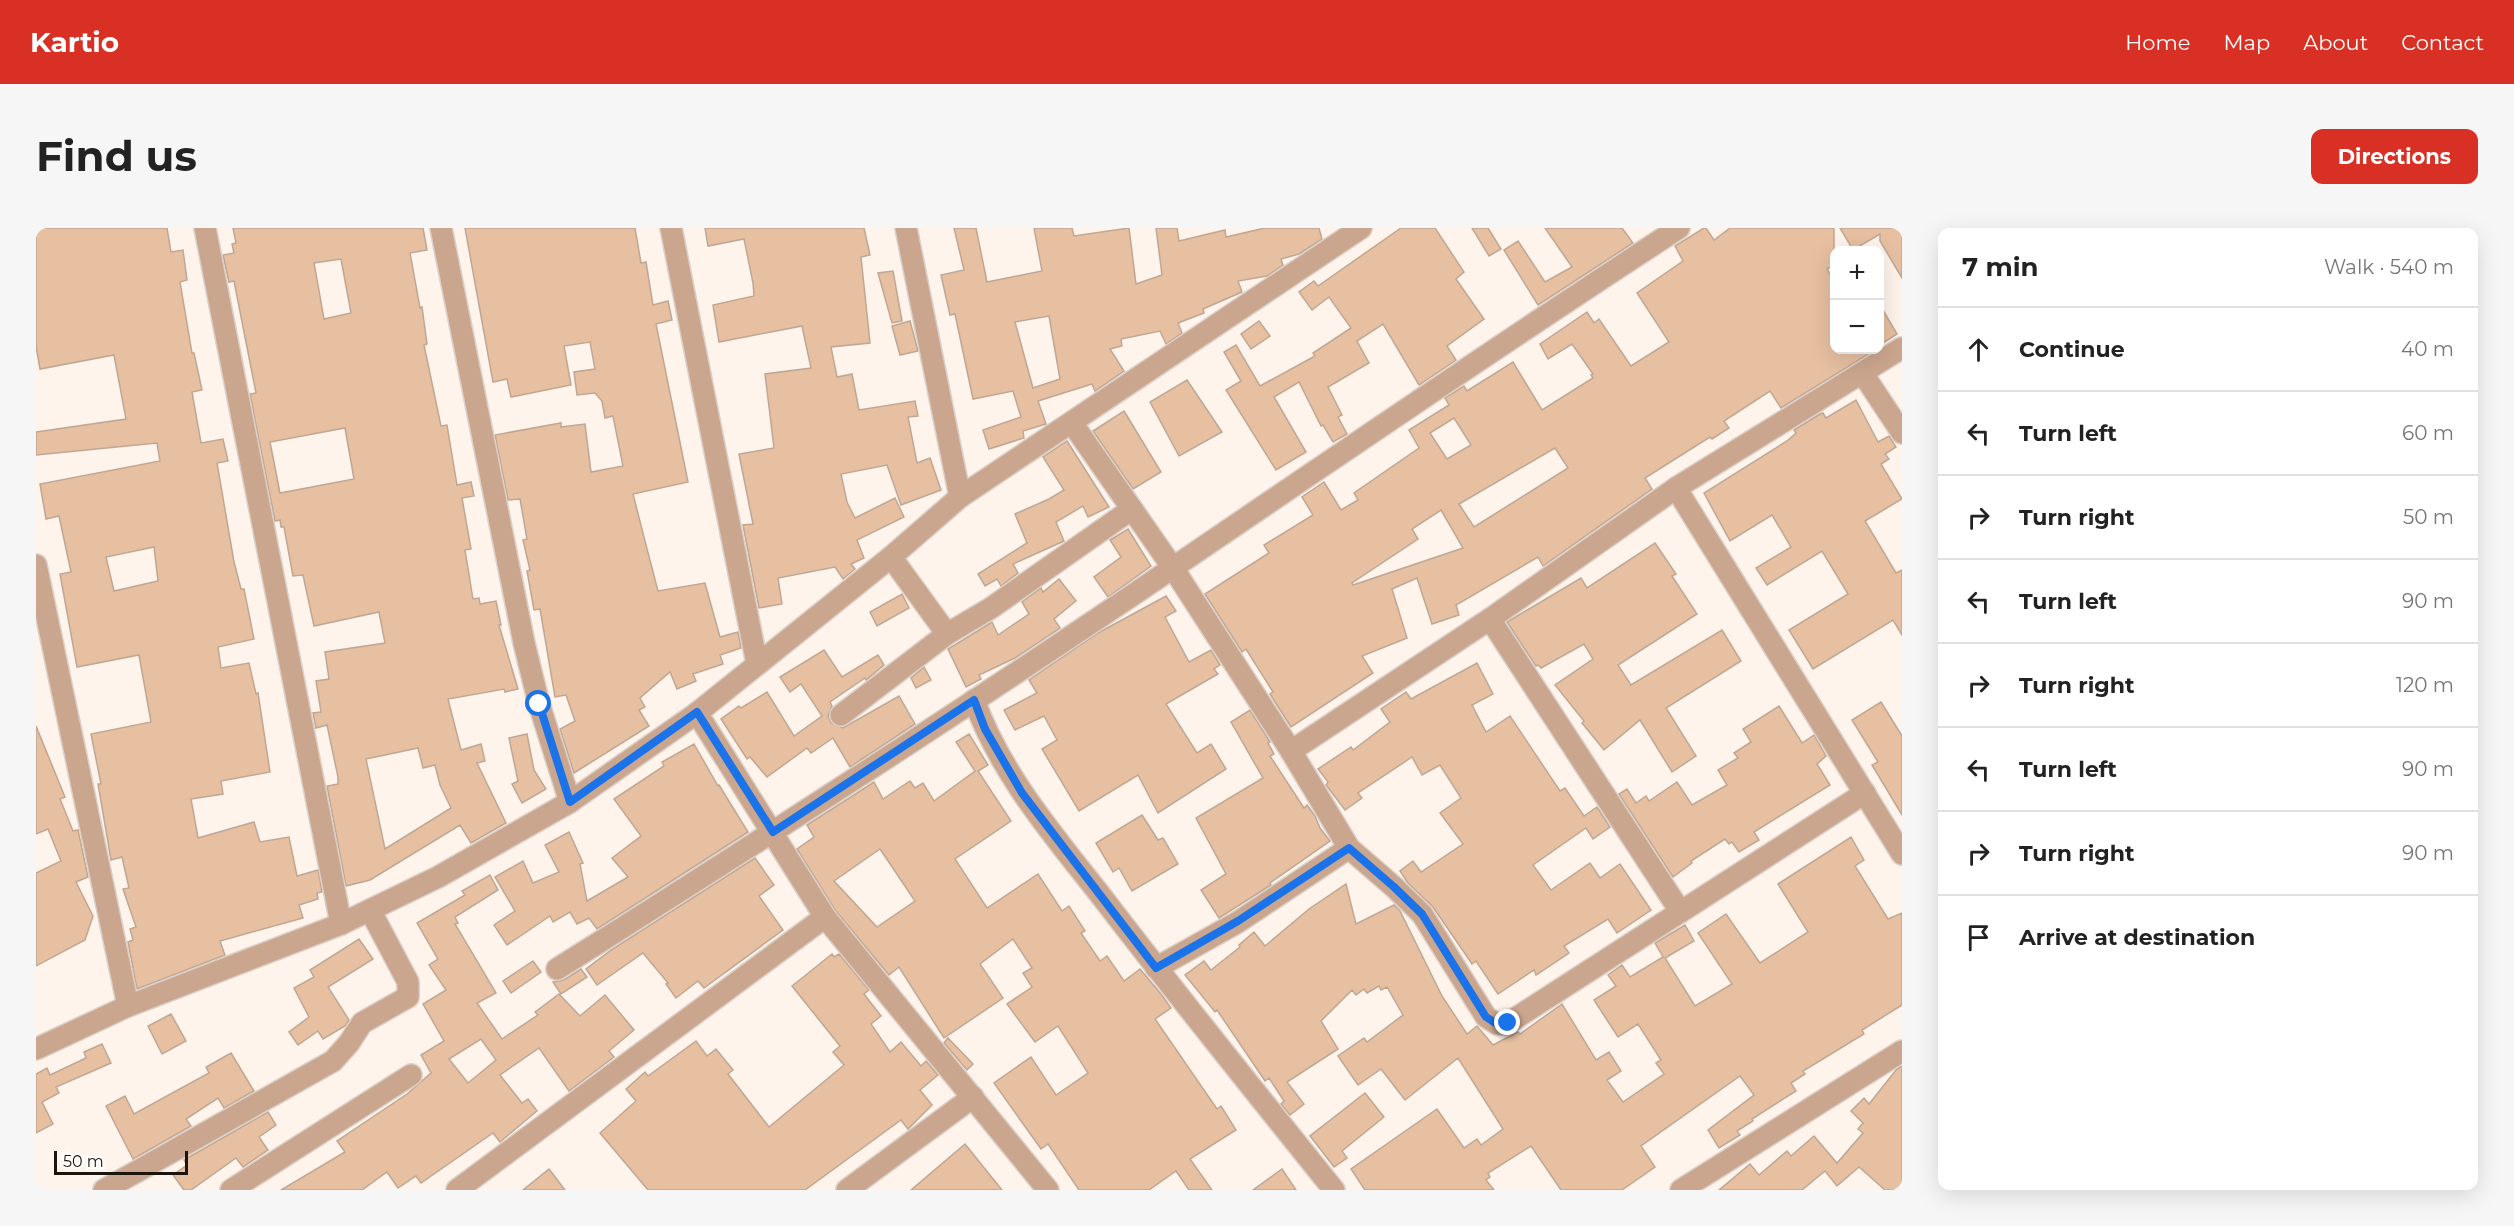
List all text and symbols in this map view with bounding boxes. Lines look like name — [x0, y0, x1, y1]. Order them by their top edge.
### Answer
text: Kartio — [30, 25, 119, 59]
text: Home — [2125, 30, 2190, 55]
text: Map — [2223, 30, 2270, 55]
text: About — [2303, 30, 2368, 55]
text: Contact — [2401, 30, 2484, 55]
button: Directions — [2311, 129, 2478, 184]
text: Find us — [36, 130, 197, 182]
map controls — [1830, 246, 1884, 354]
button: + — [1830, 246, 1884, 300]
text: 7 min — [1962, 251, 2039, 283]
text: Walk · 540 m — [2324, 255, 2454, 279]
button: − — [1830, 300, 1884, 354]
icon: ahead — [1962, 333, 1995, 366]
text: Continue — [2019, 336, 2125, 363]
text: 40 m — [2401, 337, 2454, 361]
icon: left — [1962, 417, 1995, 450]
text: Turn left — [2019, 420, 2117, 447]
text: 60 m — [2402, 421, 2454, 445]
icon: right — [1962, 501, 1995, 534]
text: Turn right — [2019, 504, 2134, 531]
text: 50 m — [2403, 505, 2454, 529]
icon: left — [1962, 585, 1995, 618]
text: Turn left — [2019, 588, 2117, 615]
text: 90 m — [2402, 589, 2454, 613]
icon: right — [1962, 669, 1995, 702]
text: Turn right — [2019, 672, 2134, 699]
text: 120 m — [2396, 673, 2454, 697]
route start — [525, 690, 551, 716]
icon: left — [1962, 753, 1995, 786]
text: Turn left — [2019, 756, 2117, 783]
text: 90 m — [2402, 757, 2454, 781]
icon: right — [1962, 837, 1995, 870]
text: Turn right — [2019, 840, 2134, 867]
text: 90 m — [2402, 841, 2454, 865]
icon: arrive — [1962, 921, 1995, 954]
text: Arrive at destination — [2019, 924, 2255, 951]
route end — [1494, 1009, 1520, 1035]
scale bar — [54, 1148, 188, 1176]
text: 50 m — [63, 1152, 104, 1171]

